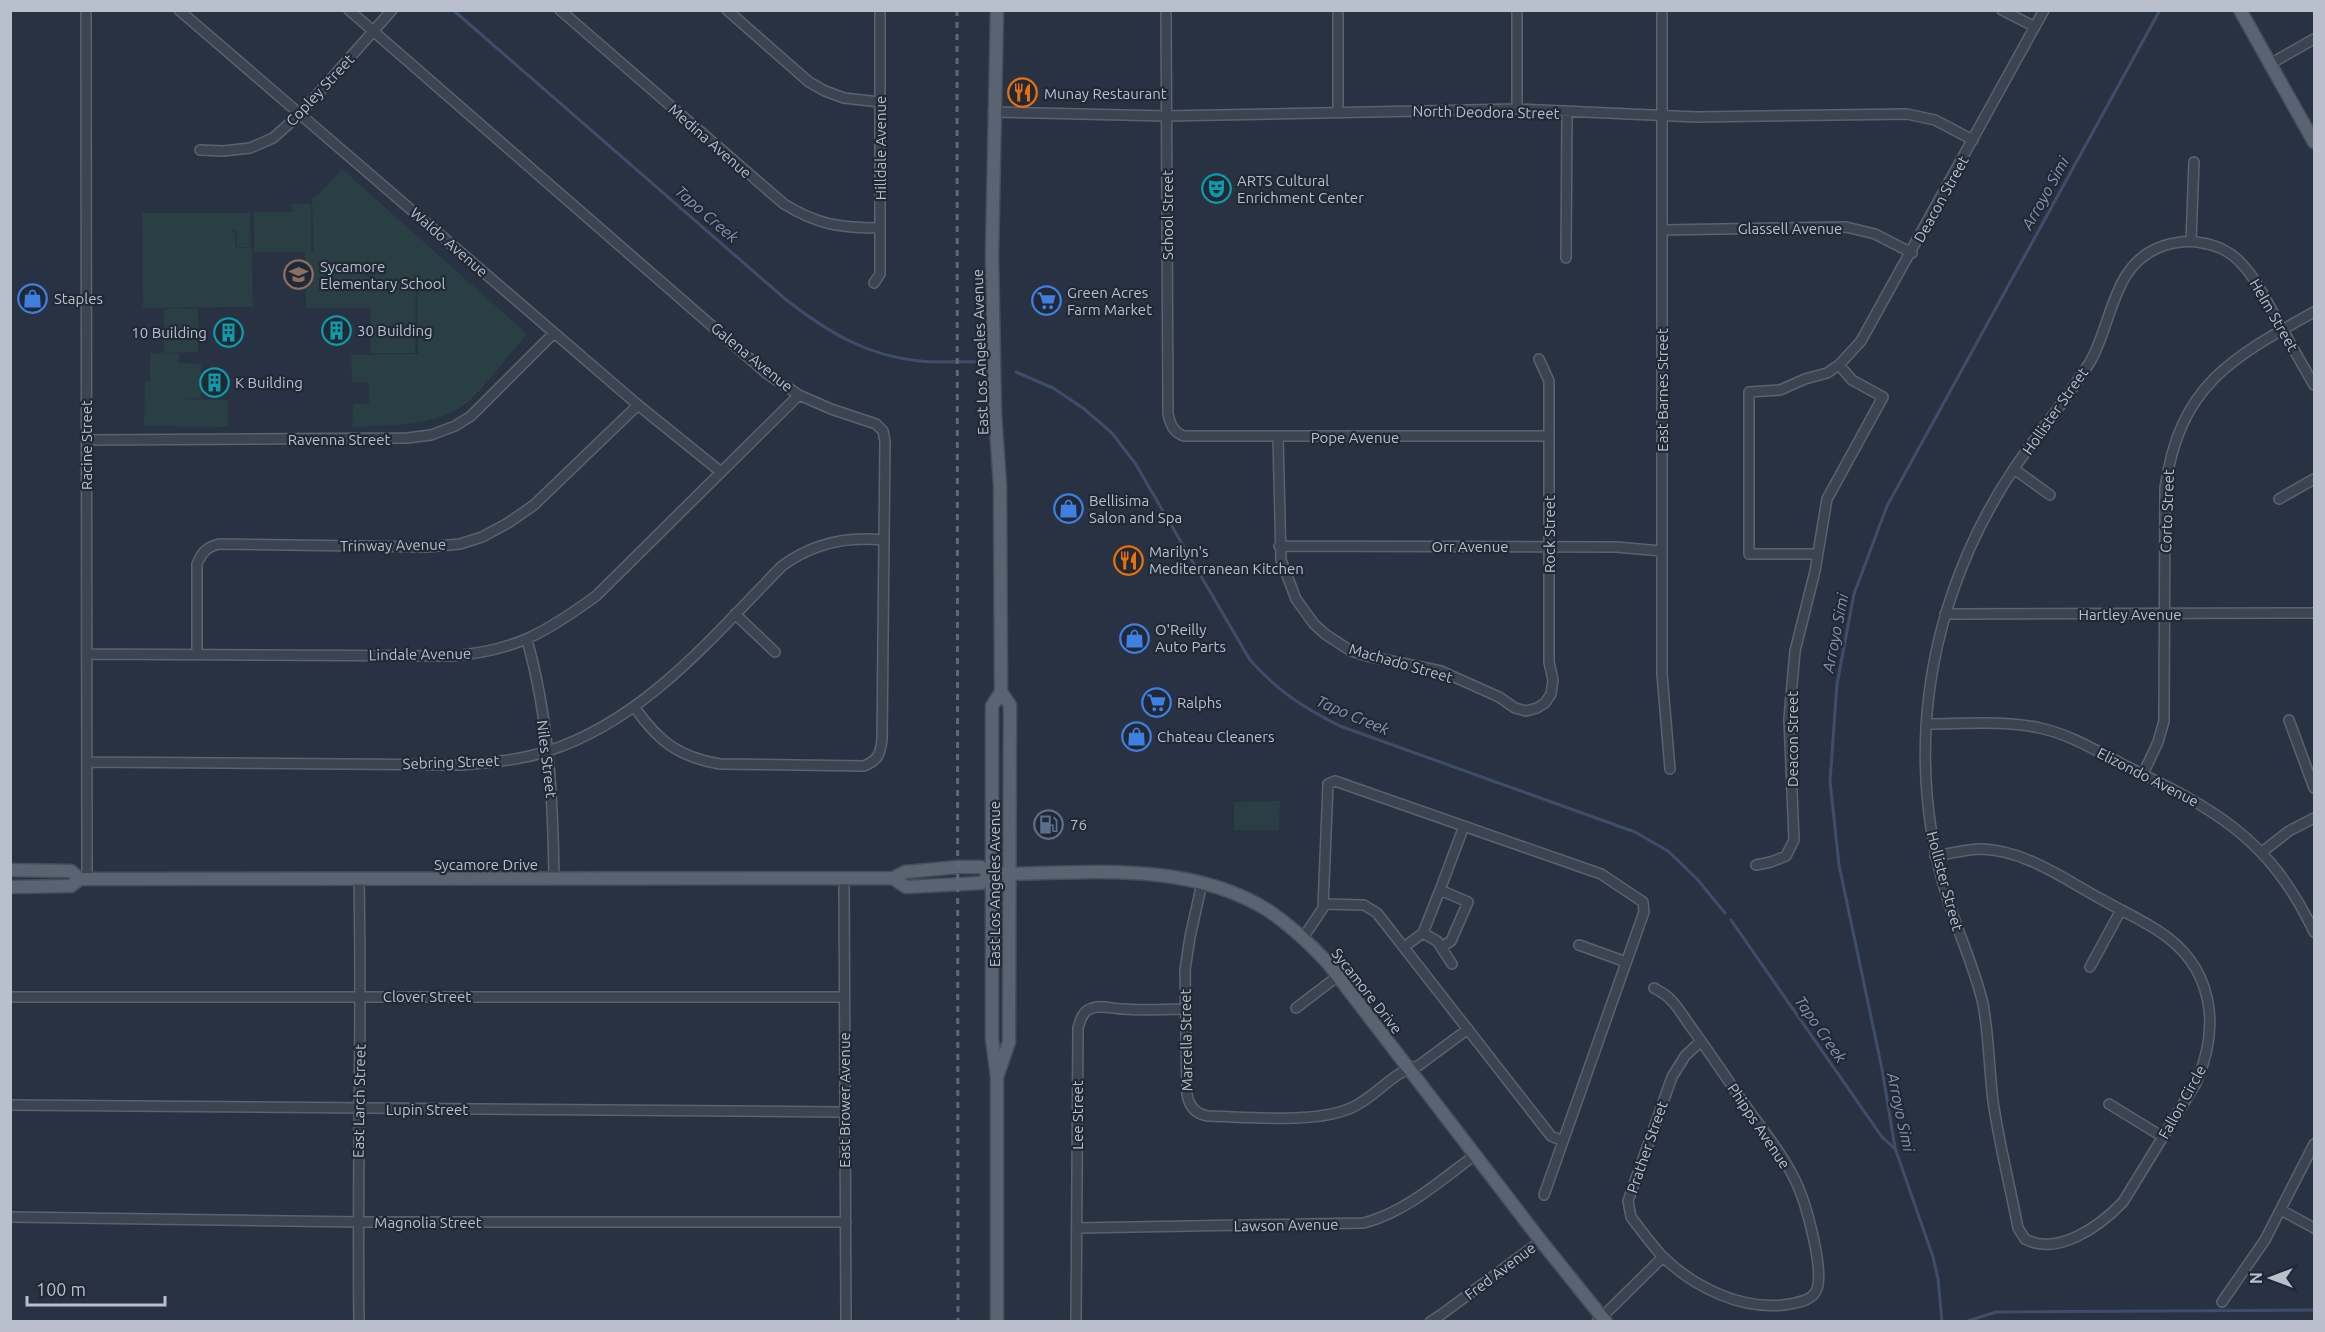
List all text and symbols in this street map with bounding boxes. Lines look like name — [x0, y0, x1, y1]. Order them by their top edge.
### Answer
street label: Copley Street — [283, 51, 357, 129]
restaurant icon: Munay Restaurant — [1007, 77, 1039, 109]
place label: Munay Restaurant — [1044, 85, 1167, 102]
street label: Hilldale Avenue — [872, 96, 889, 200]
street label: Medina Avenue — [665, 100, 755, 182]
street label: North Deodora Street — [1412, 102, 1560, 122]
street label: Deacon Street — [1910, 153, 1972, 245]
water label: Arroyo Simi — [2017, 153, 2073, 233]
street label: School Street — [1159, 170, 1176, 260]
place label: ARTS Cultural Enrichment Center — [1237, 172, 1364, 206]
theatre icon: ARTS Cultural Enrichment Center — [1200, 173, 1232, 205]
water label: Tapo Creek — [672, 182, 743, 247]
street label: Waldo Avenue — [407, 204, 491, 280]
street label: Glassell Avenue — [1738, 220, 1842, 237]
place label: Sycamore Elementary School — [320, 258, 446, 292]
school or university icon: Sycamore Elementary School — [283, 259, 315, 291]
street label: East Los Angeles Avenue — [969, 269, 991, 435]
street label: Helm Street — [2246, 276, 2302, 354]
shop icon: Staples — [17, 282, 49, 314]
place label: Green Acres Farm Market — [1067, 284, 1152, 318]
supermarket icon: Green Acres Farm Market — [1030, 285, 1062, 317]
place label: Staples — [54, 290, 103, 307]
building icon: 30 Building — [320, 314, 352, 346]
building icon: 10 Building — [212, 316, 244, 348]
street label: Galena Avenue — [708, 319, 796, 395]
place label: 30 Building — [357, 322, 433, 339]
place label: 10 Building — [131, 324, 207, 341]
street label: East Barnes Street — [1654, 328, 1671, 452]
street label: Hollister Street — [2019, 364, 2091, 458]
building icon: K Building — [198, 366, 230, 398]
place label: K Building — [235, 374, 303, 391]
street label: Racine Street — [78, 400, 95, 490]
street label: Pope Avenue — [1311, 429, 1399, 446]
street label: Ravenna Street — [288, 431, 390, 448]
street label: Corto Street — [2157, 469, 2177, 553]
place label: Bellisima Salon and Spa — [1089, 492, 1182, 526]
shop icon: Bellisima Salon and Spa — [1052, 493, 1084, 525]
street label: Rock Street — [1541, 495, 1558, 573]
street label: Trinway Avenue — [340, 536, 446, 554]
street label: Orr Avenue — [1432, 538, 1508, 555]
place label: Marilyn's Mediterranean Kitchen — [1149, 543, 1304, 577]
restaurant icon: Marilyn's Mediterranean Kitchen — [1112, 544, 1144, 576]
water label: Arroyo Simi — [1818, 591, 1852, 675]
street label: Hartley Avenue — [2078, 606, 2182, 623]
place label: O'Reilly Auto Parts — [1155, 621, 1226, 655]
shop icon: O'Reilly Auto Parts — [1118, 622, 1150, 654]
street label: Machado Street — [1347, 640, 1455, 686]
street label: Lindale Avenue — [369, 645, 471, 663]
supermarket icon: Ralphs — [1140, 686, 1172, 718]
street label: Deacon Street — [1784, 691, 1801, 787]
water label: Tapo Creek — [1314, 692, 1393, 739]
place label: Ralphs — [1177, 694, 1222, 711]
street label: Niles Street — [534, 719, 560, 799]
shop icon: Chateau Cleaners — [1120, 720, 1152, 752]
place label: Chateau Cleaners — [1157, 728, 1274, 745]
street label: Elizondo Avenue — [2094, 744, 2202, 810]
street label: Sebring Street — [402, 752, 500, 772]
street label: East Los Angeles Avenue — [986, 801, 1003, 967]
fuel station icon: 76 — [1033, 808, 1065, 840]
place label: 76 — [1070, 816, 1087, 833]
street label: Hollister Street — [1924, 829, 1966, 933]
street label: Sycamore Drive — [434, 856, 538, 873]
street label: Sycamore Drive — [1328, 945, 1406, 1037]
street label: Clover Street — [383, 988, 471, 1005]
street label: Marcella Street — [1177, 988, 1195, 1091]
water label: Tapo Creek — [1791, 992, 1851, 1067]
street label: East Brower Avenue — [836, 1032, 853, 1168]
street label: East Larch Street — [350, 1044, 368, 1158]
street label: Fallon Circle — [2155, 1062, 2209, 1142]
water label: Arroyo Simi — [1884, 1070, 1918, 1154]
street label: Lee Street — [1069, 1080, 1086, 1150]
street label: Phipps Avenue — [1724, 1080, 1794, 1172]
street label: Prather Street — [1623, 1099, 1671, 1195]
street label: Lupin Street — [386, 1101, 468, 1118]
street label: Magnolia Street — [374, 1214, 482, 1231]
street label: Lawson Avenue — [1233, 1216, 1339, 1234]
street label: Fred Avenue — [1461, 1239, 1539, 1303]
north arrow — [2241, 1248, 2301, 1308]
scale bar — [27, 1269, 165, 1307]
text: N — [2247, 1272, 2265, 1284]
text: 100 m — [36, 1279, 86, 1299]

